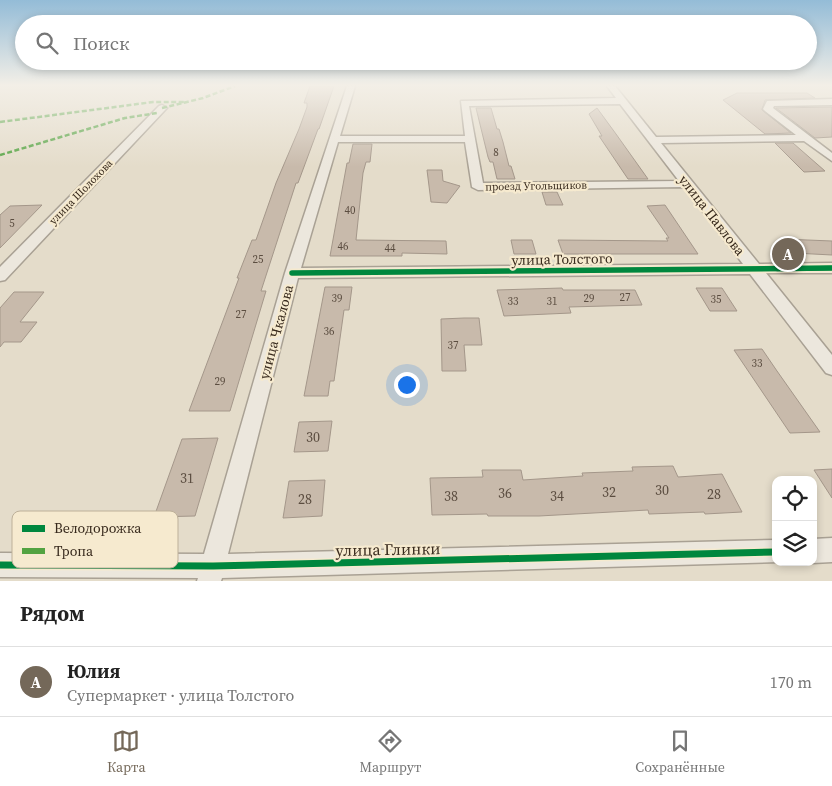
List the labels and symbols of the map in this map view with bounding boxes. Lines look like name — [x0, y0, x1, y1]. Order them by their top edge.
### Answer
house number: 8 — [493, 145, 499, 160]
street label: улица Шолохова — [46, 156, 116, 228]
street label: улица Павлова — [674, 170, 750, 260]
street label: проезд Угольщиков — [485, 178, 587, 194]
house number: 40 — [345, 203, 356, 218]
house number: 5 — [9, 216, 15, 231]
pin: A — [772, 235, 804, 273]
house number: 46 — [338, 239, 349, 254]
house number: 44 — [385, 241, 396, 256]
street label: улица Толстого — [511, 248, 613, 270]
house number: 25 — [253, 252, 264, 267]
street label: улица Чкалова — [254, 282, 298, 382]
house number: 27 — [620, 290, 631, 305]
house number: 39 — [332, 291, 343, 306]
house number: 29 — [584, 291, 595, 306]
house number: 35 — [711, 292, 722, 307]
house number: 33 — [508, 294, 519, 309]
house number: 31 — [547, 294, 558, 309]
house number: 27 — [236, 307, 247, 322]
house number: 36 — [324, 324, 335, 339]
house number: 37 — [448, 338, 459, 353]
house number: 33 — [752, 356, 763, 371]
your location — [394, 372, 420, 398]
house number: 29 — [215, 374, 226, 389]
house number: 30 — [306, 427, 320, 447]
house number: 31 — [180, 468, 194, 488]
house number: 30 — [655, 480, 669, 500]
house number: 32 — [602, 482, 616, 502]
house number: 36 — [498, 483, 512, 503]
house number: 28 — [707, 484, 721, 504]
house number: 38 — [444, 486, 458, 506]
house number: 34 — [550, 486, 564, 506]
house number: 28 — [298, 489, 312, 509]
legend — [12, 511, 178, 568]
text: Велодорожка — [54, 518, 142, 538]
street label: улица Глинки — [335, 537, 441, 561]
text: Тропа — [54, 541, 94, 561]

